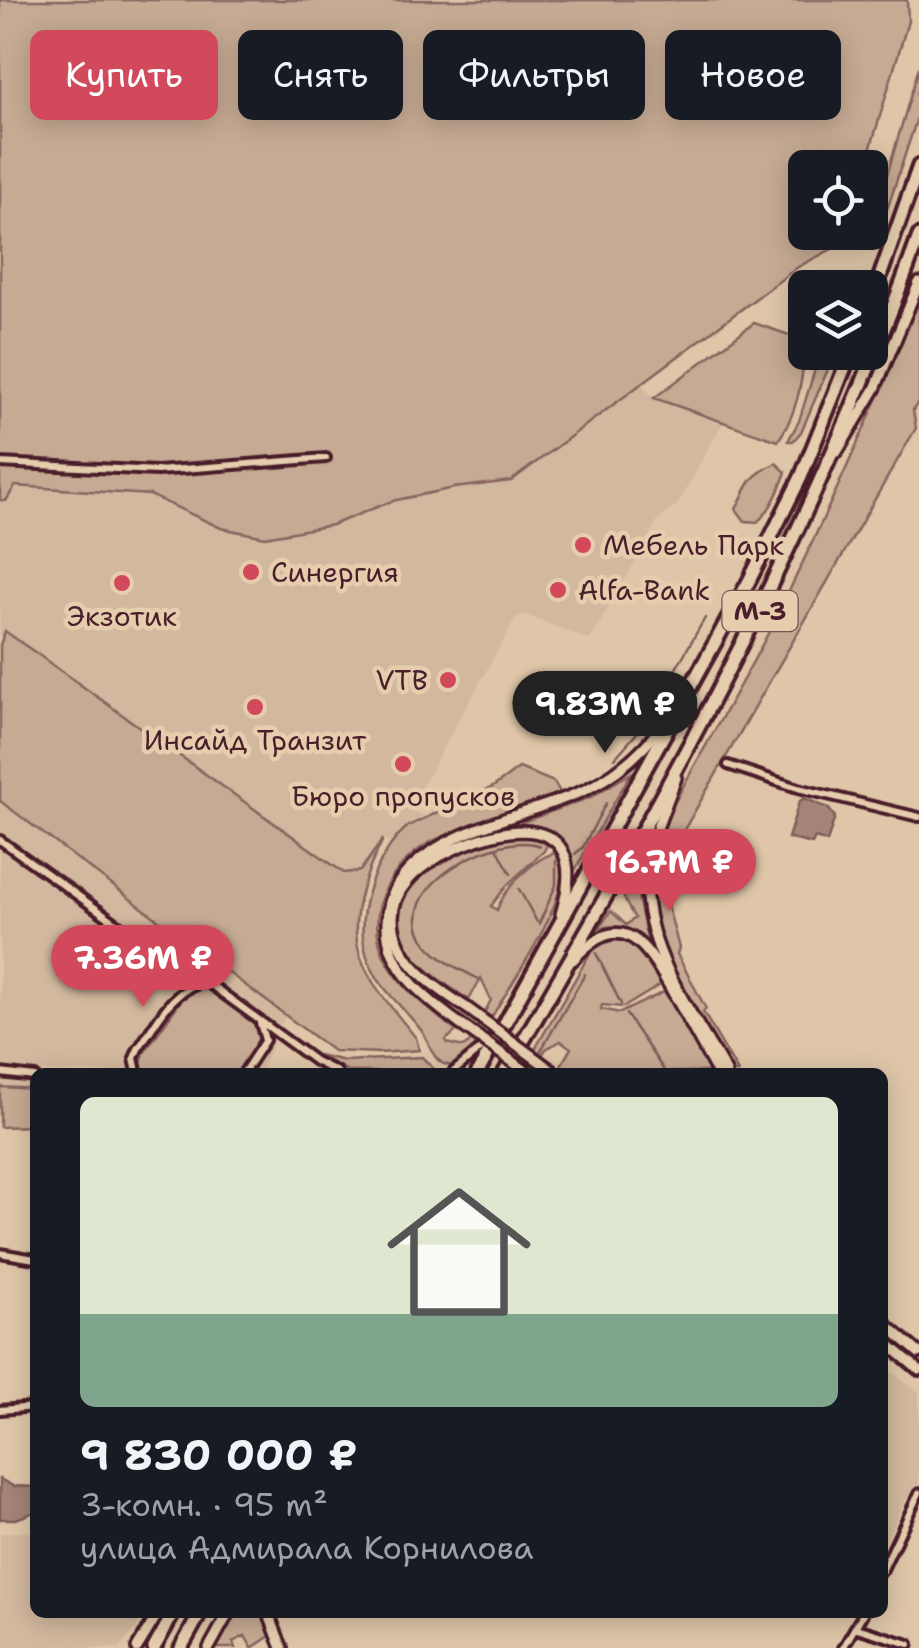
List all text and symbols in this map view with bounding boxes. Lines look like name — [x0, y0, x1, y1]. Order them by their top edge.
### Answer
chip: Купить — [30, 30, 218, 120]
chip: Снять — [238, 30, 403, 120]
chip: Фильтры — [423, 30, 645, 120]
chip: Новое — [665, 30, 841, 120]
map controls — [788, 150, 888, 370]
button: locate — [788, 150, 888, 250]
button: layers — [788, 270, 888, 370]
place label: Мебель Парк — [603, 526, 784, 564]
marker: Мебель Парк — [572, 534, 594, 556]
place label: Синергия — [271, 553, 399, 591]
marker: Синергия — [240, 561, 262, 583]
place label: Alfa-Bank — [578, 571, 710, 609]
marker: Экзотик — [111, 572, 133, 594]
marker: Alfa-Bank — [547, 579, 569, 601]
road number: М-3 — [722, 591, 798, 631]
place label: Экзотик — [67, 597, 177, 635]
place label: VTB — [375, 661, 428, 699]
marker: VTB — [437, 669, 459, 691]
pin: 9.83M ₽ — [513, 671, 697, 756]
text: 9.83M ₽ — [534, 682, 676, 725]
marker: Инсайд Транзит — [244, 696, 266, 718]
place label: Инсайд Транзит — [144, 721, 367, 759]
marker: Бюро пропусков — [392, 753, 414, 775]
place label: Бюро пропусков — [291, 777, 515, 815]
pin: 16.7M ₽ — [577, 829, 761, 914]
text: 16.7M ₽ — [604, 840, 734, 883]
pin: 7.36M ₽ — [51, 925, 235, 1010]
text: 7.36M ₽ — [73, 936, 213, 979]
icon: home — [369, 1162, 549, 1342]
text: 9 830 000 ₽ — [80, 1427, 358, 1483]
text: 3-комн. · 95 m² — [80, 1483, 328, 1526]
text: улица Адмирала Корнилова — [80, 1526, 534, 1569]

